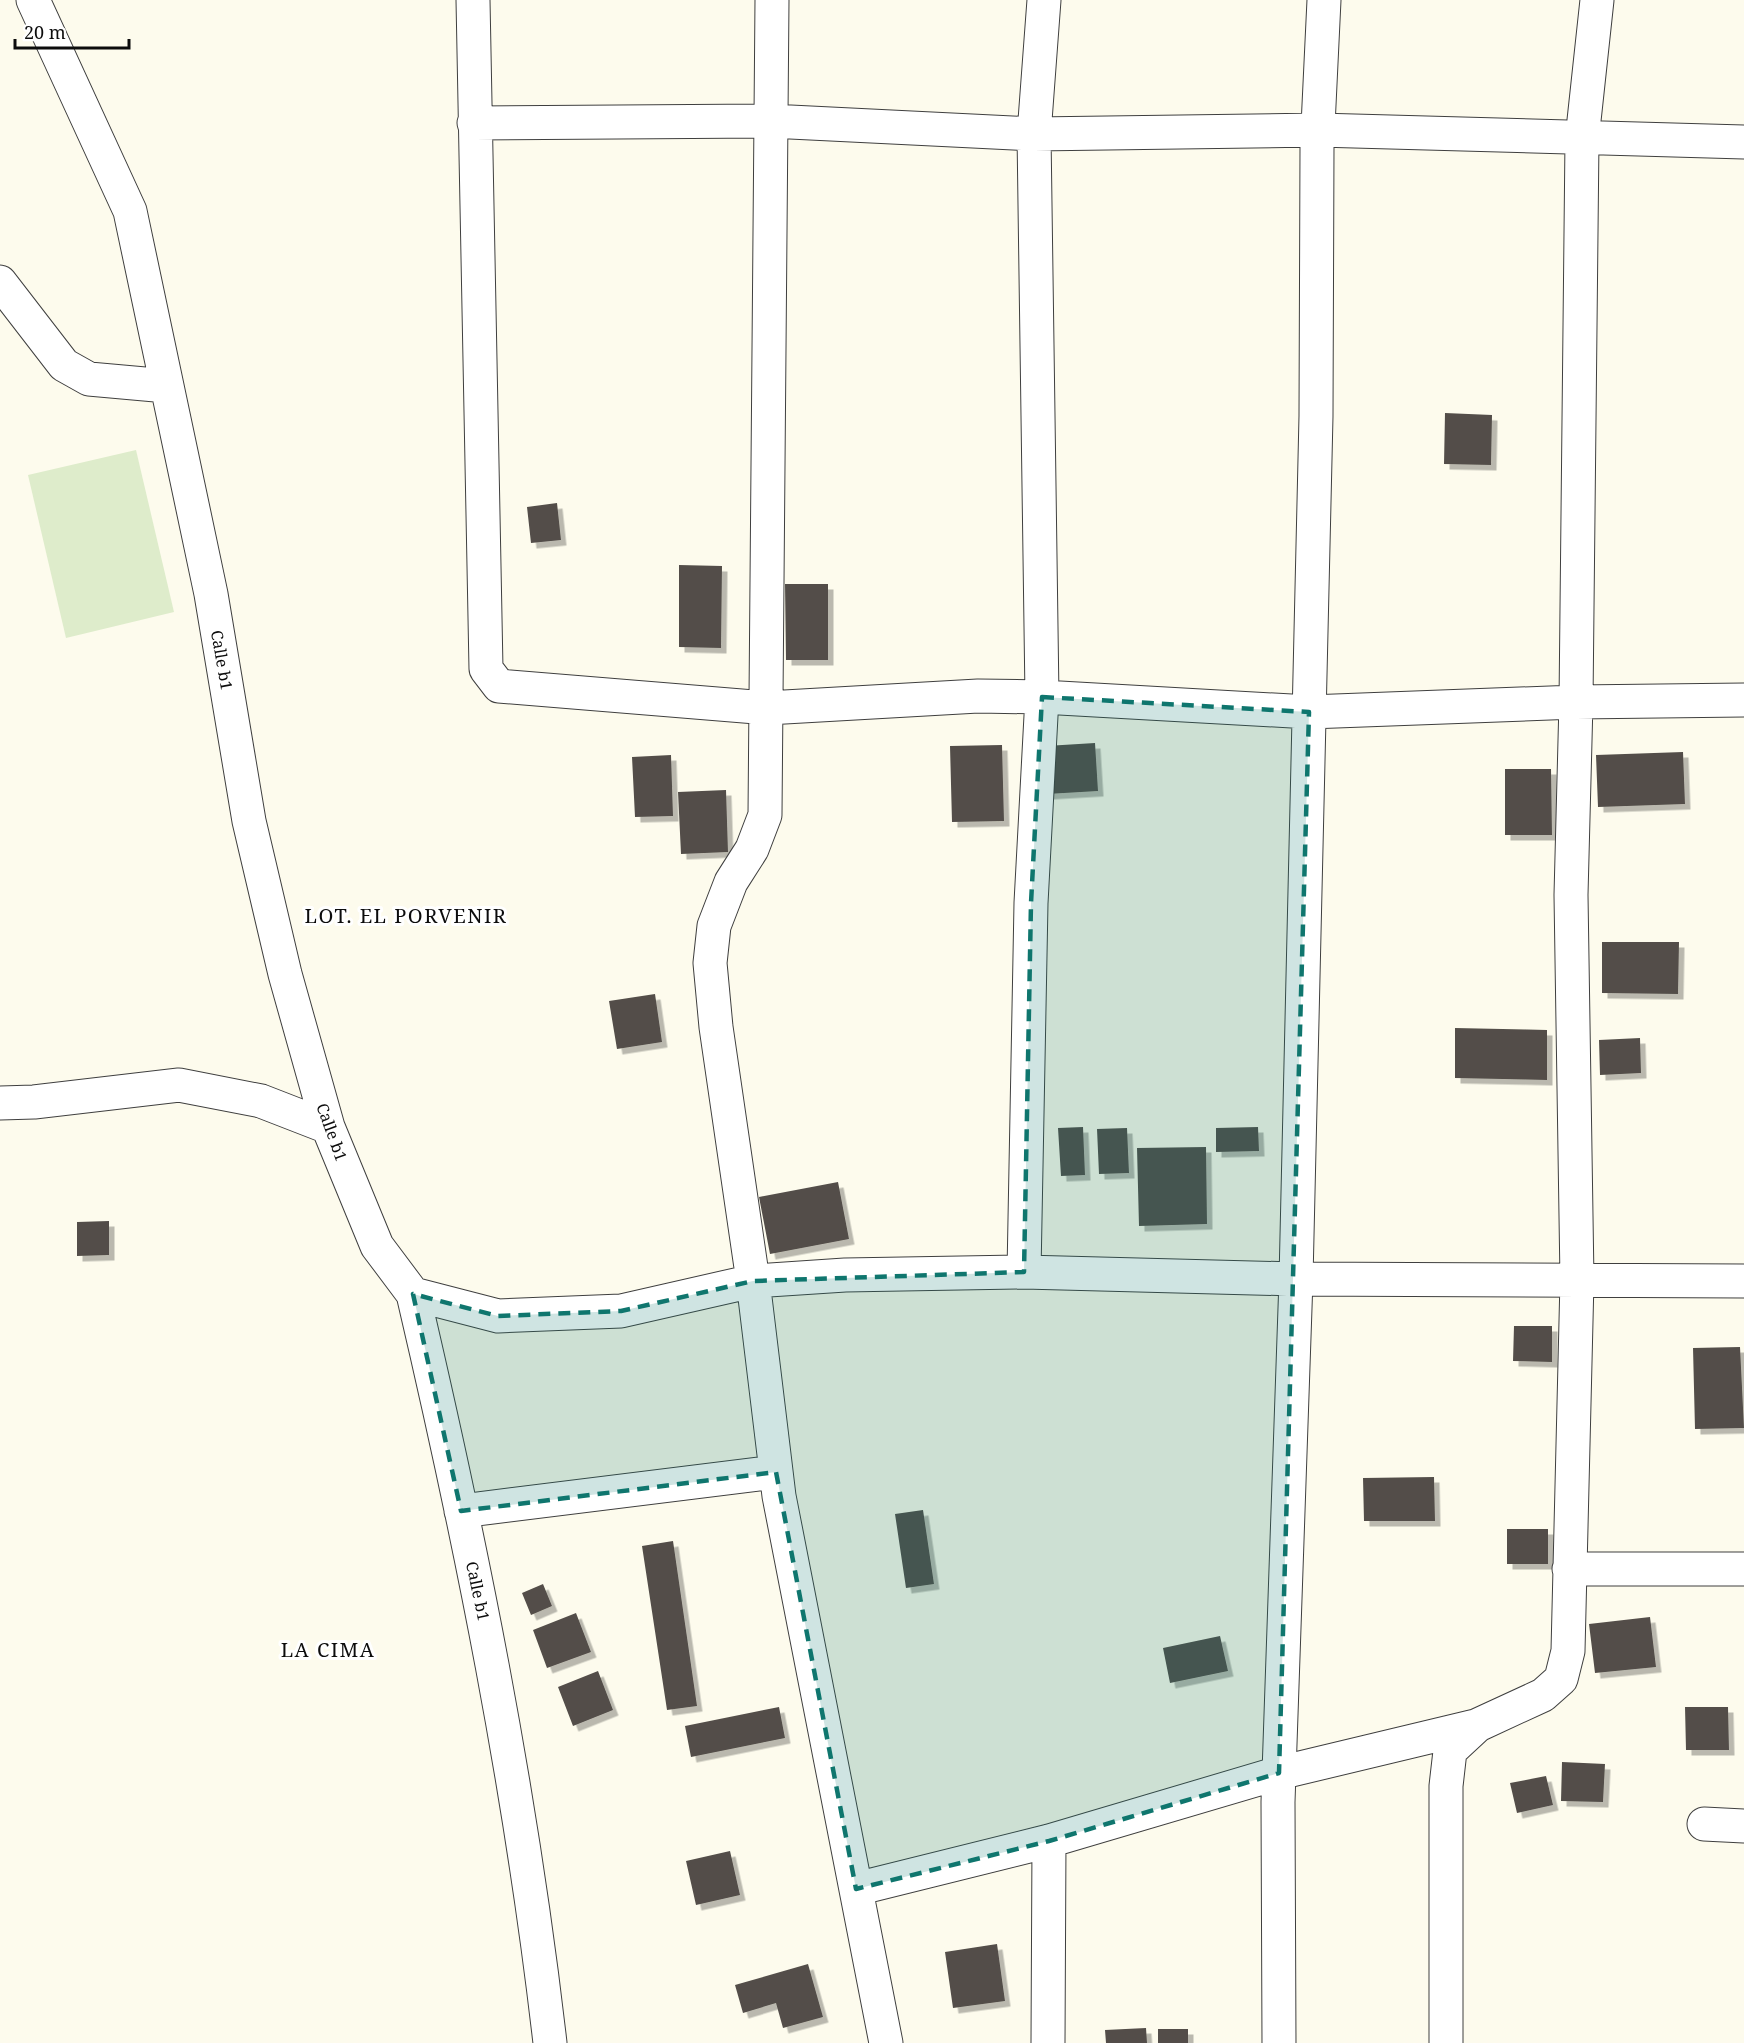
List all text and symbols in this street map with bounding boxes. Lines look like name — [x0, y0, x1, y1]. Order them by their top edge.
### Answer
scale bar — [15, 12, 129, 50]
text: 20 m — [24, 20, 66, 44]
street label: Calle b1 — [206, 628, 238, 692]
district label: LOT. EL PORVENIR — [305, 902, 507, 929]
street label: Calle b1 — [311, 1100, 353, 1164]
street label: Calle b1 — [461, 1559, 495, 1623]
district label: LA CIMA — [281, 1636, 375, 1663]

